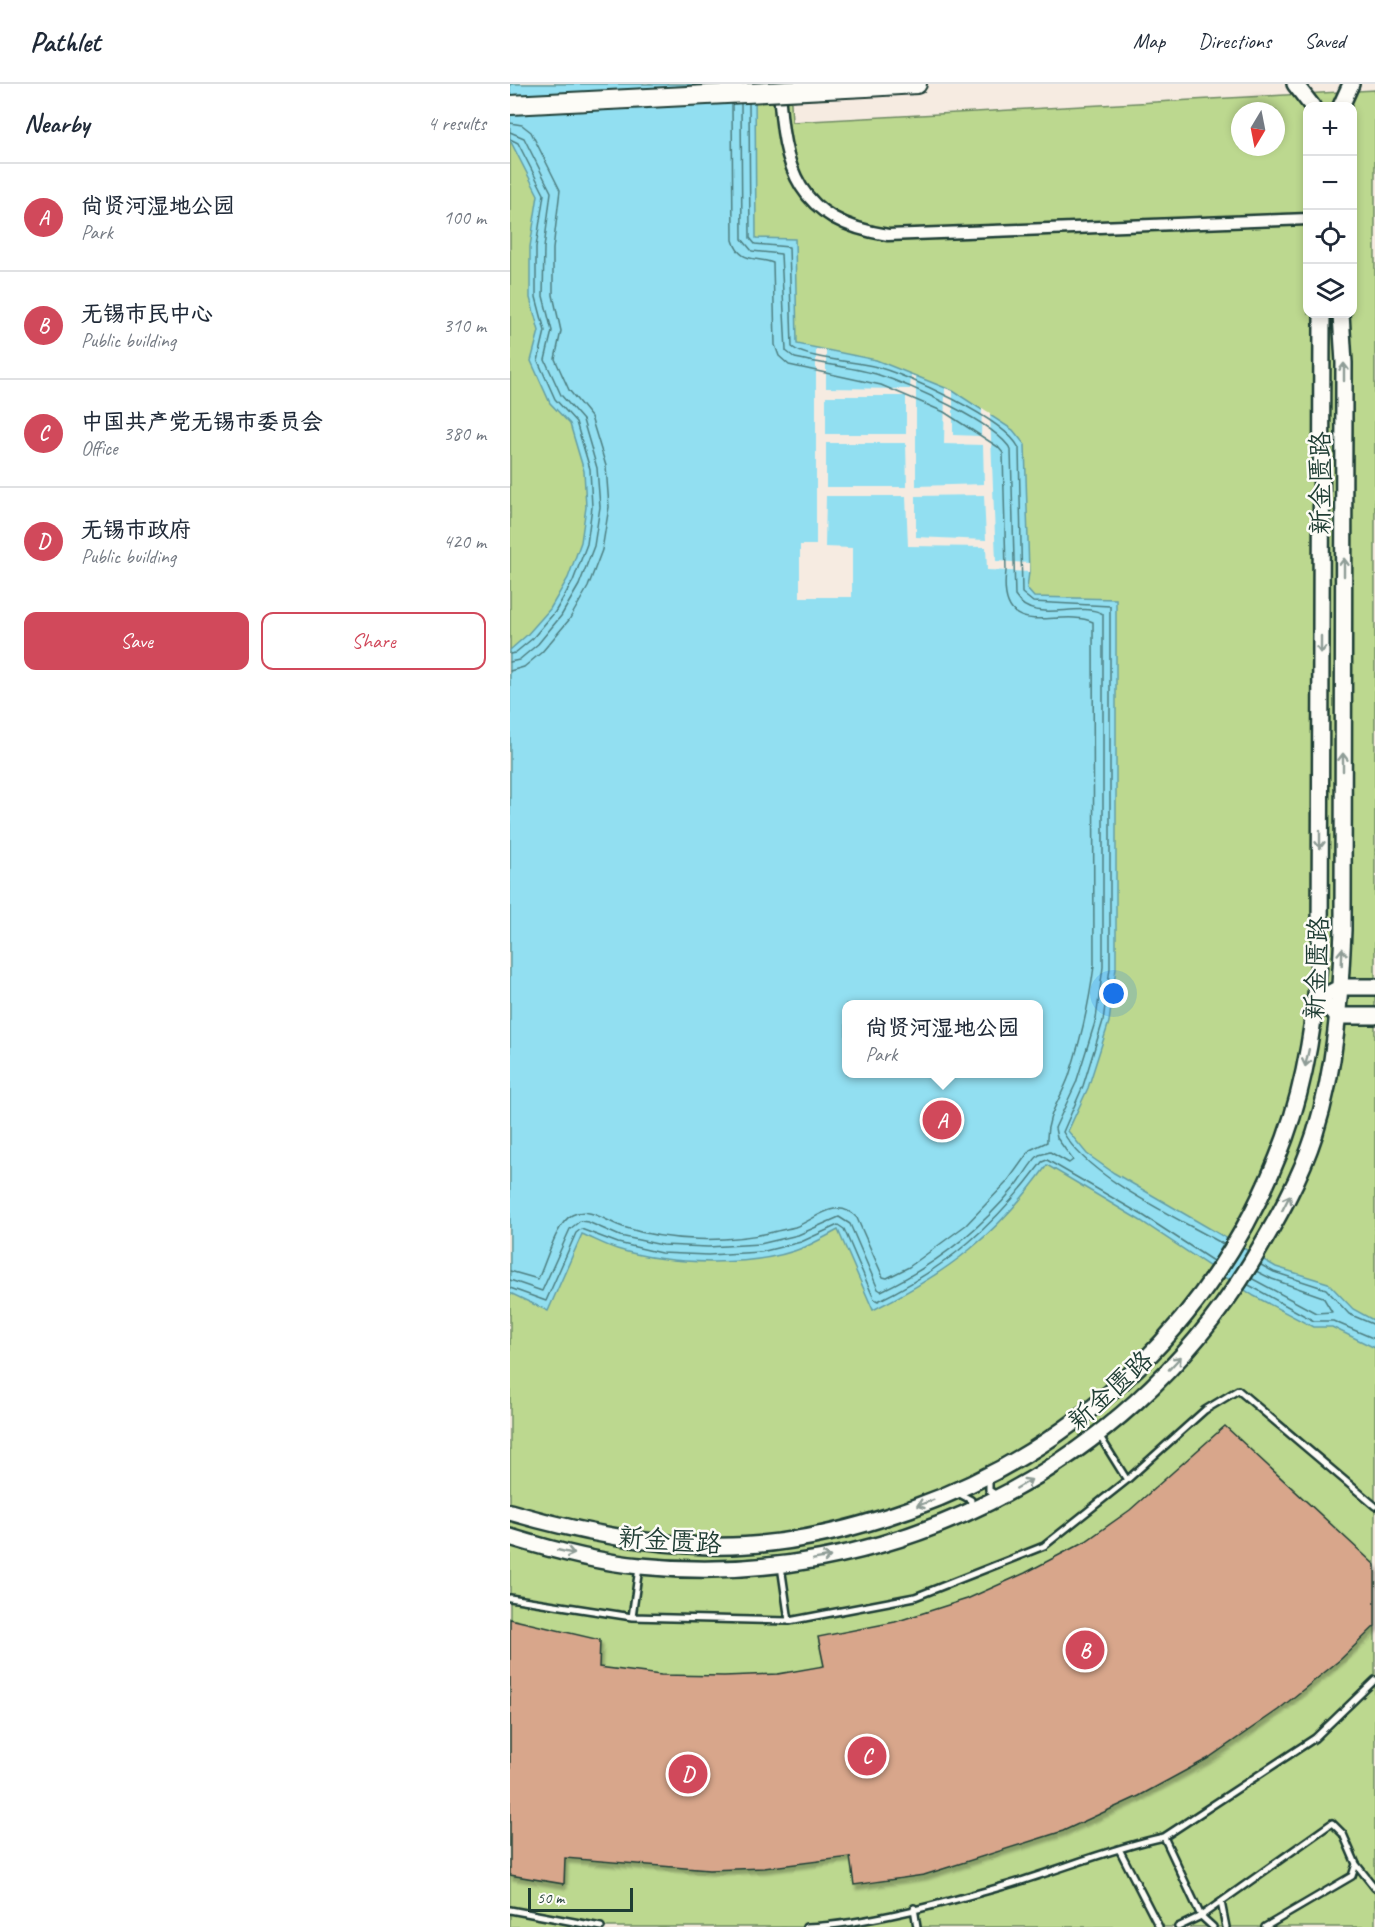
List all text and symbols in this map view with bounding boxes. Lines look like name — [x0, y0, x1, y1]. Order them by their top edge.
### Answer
text: Pathlet — [30, 24, 100, 59]
text: Map — [1133, 28, 1165, 54]
text: Directions — [1198, 28, 1271, 54]
text: Saved — [1304, 28, 1345, 54]
north arrow — [1231, 102, 1285, 156]
map controls — [1303, 102, 1357, 318]
button: + — [1303, 102, 1357, 156]
text: Nearby — [24, 107, 89, 140]
text: 4 results — [427, 111, 486, 136]
button: − — [1303, 156, 1357, 210]
text: 尚贤河湿地公园 — [81, 192, 235, 220]
text: A — [38, 205, 49, 230]
text: 100 m — [443, 205, 486, 230]
button: locate — [1303, 210, 1357, 264]
text: Park — [81, 220, 113, 245]
button: layers — [1303, 264, 1357, 318]
text: 无锡市民中心 — [81, 300, 213, 328]
text: B — [38, 313, 49, 338]
text: 310 m — [443, 313, 486, 338]
text: Public building — [81, 328, 176, 353]
one-way arrow — [1338, 363, 1350, 383]
text: 中国共产党无锡市委员会 — [81, 408, 323, 436]
text: C — [39, 421, 48, 446]
text: 380 m — [443, 421, 486, 446]
street label: 新金匮路 — [1304, 431, 1337, 535]
text: Office — [81, 436, 118, 461]
text: 无锡市政府 — [81, 516, 191, 544]
text: D — [38, 529, 49, 554]
text: 420 m — [443, 529, 486, 554]
text: Public building — [81, 544, 176, 569]
one-way arrow — [1338, 558, 1350, 578]
button: Save — [24, 612, 249, 670]
button: Share — [261, 612, 486, 670]
one-way arrow — [1315, 634, 1327, 654]
one-way arrow — [1337, 753, 1349, 773]
one-way arrow — [1315, 829, 1326, 849]
street label: 新金匮路 — [1297, 915, 1336, 1021]
one-way arrow — [1336, 948, 1347, 968]
your location — [1099, 979, 1128, 1008]
popup — [842, 1000, 1043, 1078]
text: 尚贤河湿地公园 — [865, 1014, 1020, 1042]
text: Park — [865, 1042, 897, 1067]
one-way arrow — [1300, 1048, 1312, 1067]
pin: A — [922, 1098, 962, 1142]
one-way arrow — [1281, 1195, 1292, 1213]
street label: 新金匮路 — [1061, 1343, 1160, 1437]
one-way arrow — [1168, 1356, 1183, 1371]
one-way arrow — [1015, 1478, 1032, 1490]
one-way arrow — [917, 1498, 935, 1509]
street label: 新金匮路 — [617, 1520, 723, 1561]
one-way arrow — [557, 1547, 576, 1559]
one-way arrow — [812, 1553, 832, 1564]
pin: B — [1066, 1628, 1104, 1672]
pin: C — [848, 1734, 886, 1778]
pin: D — [668, 1752, 708, 1796]
scale bar — [528, 1885, 633, 1912]
text: 50 m — [537, 1888, 564, 1908]

